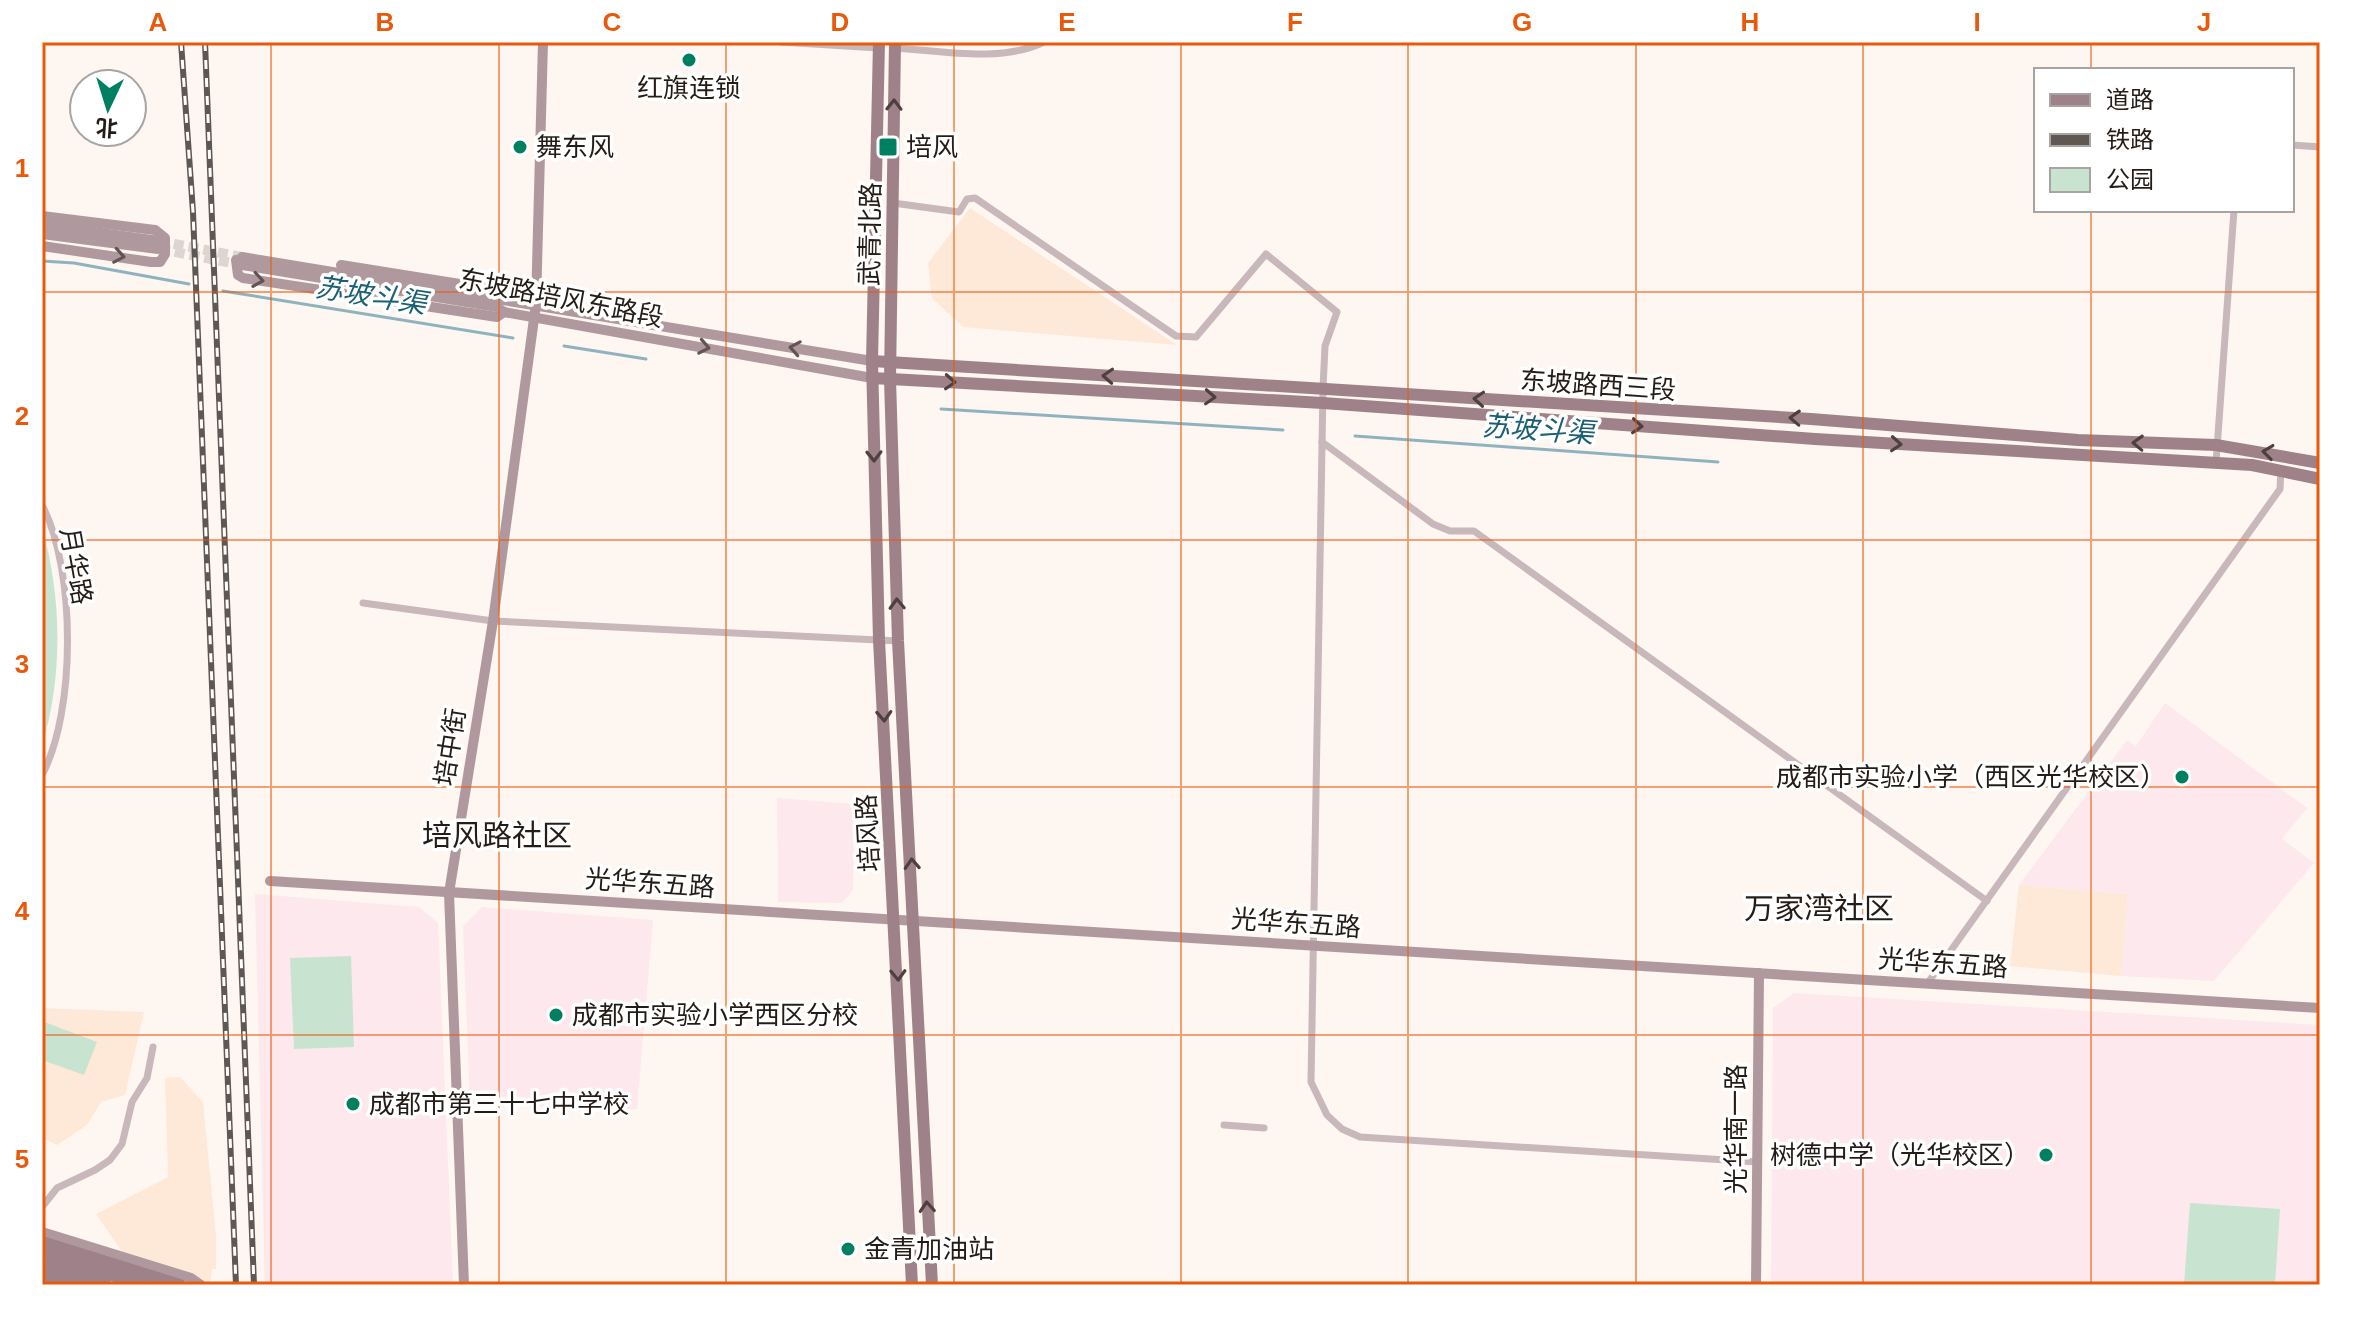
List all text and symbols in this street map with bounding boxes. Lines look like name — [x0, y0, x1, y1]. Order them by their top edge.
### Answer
text: A — [149, 7, 168, 37]
text: B — [376, 7, 394, 37]
text: C — [603, 7, 622, 37]
text: D — [831, 7, 849, 37]
text: E — [1058, 7, 1076, 37]
text: F — [1287, 7, 1303, 37]
text: G — [1512, 7, 1532, 37]
text: H — [1741, 7, 1759, 37]
text: I — [1973, 7, 1981, 37]
text: J — [2197, 7, 2211, 37]
marker: 红旗连锁 — [680, 51, 698, 69]
north arrow — [68, 68, 148, 148]
legend — [2034, 68, 2294, 212]
place label: 红旗连锁 — [637, 73, 741, 103]
text: 道路 — [2106, 86, 2154, 113]
one-way arrow — [886, 98, 903, 111]
text: 北 — [95, 114, 118, 141]
text: 铁路 — [2106, 126, 2154, 153]
place label: 舞东风 — [536, 132, 614, 162]
place label: 培风 — [906, 132, 958, 162]
marker: 培风 — [877, 136, 899, 158]
marker: 舞东风 — [511, 138, 529, 156]
text: 1 — [15, 153, 29, 183]
text: 公园 — [2106, 166, 2154, 193]
street label: 武青北路 — [854, 182, 886, 286]
one-way arrow — [112, 247, 126, 264]
street label: 东坡路培风东路段 — [456, 263, 666, 333]
one-way arrow — [251, 271, 265, 288]
water label: 苏坡斗渠 — [313, 271, 433, 320]
one-way arrow — [697, 337, 710, 354]
one-way arrow — [789, 341, 802, 358]
street label: 东坡路西三段 — [1519, 365, 1677, 405]
one-way arrow — [1101, 367, 1114, 384]
one-way arrow — [944, 374, 957, 391]
one-way arrow — [1204, 388, 1217, 405]
one-way arrow — [1472, 391, 1485, 408]
text: 2 — [15, 401, 29, 431]
water label: 苏坡斗渠 — [1481, 410, 1599, 449]
one-way arrow — [1788, 410, 1801, 427]
one-way arrow — [1631, 417, 1644, 434]
one-way arrow — [2131, 434, 2144, 451]
one-way arrow — [1890, 435, 1903, 452]
one-way arrow — [2261, 444, 2275, 461]
one-way arrow — [866, 450, 883, 463]
street label: 月华路 — [54, 525, 98, 607]
one-way arrow — [889, 597, 906, 610]
text: 3 — [15, 649, 29, 679]
street label: 培中街 — [429, 706, 471, 788]
one-way arrow — [875, 710, 892, 723]
place label: 成都市实验小学（西区光华校区） — [1776, 762, 2166, 792]
marker: 成都市实验小学（西区光华校区） — [2173, 768, 2191, 786]
street label: 培风路 — [851, 793, 885, 873]
district label: 培风路社区 — [422, 819, 572, 852]
one-way arrow — [904, 857, 921, 870]
street label: 光华东五路 — [584, 864, 716, 902]
district label: 万家湾社区 — [1744, 892, 1894, 925]
text: 4 — [15, 896, 30, 926]
street label: 光华东五路 — [1230, 904, 1362, 942]
street label: 光华东五路 — [1877, 944, 2009, 982]
one-way arrow — [889, 969, 906, 982]
place label: 成都市实验小学西区分校 — [572, 1000, 858, 1030]
marker: 成都市实验小学西区分校 — [547, 1006, 565, 1024]
street label: 光华南一路 — [1721, 1064, 1751, 1194]
place label: 成都市第三十七中学校 — [369, 1089, 629, 1119]
marker: 成都市第三十七中学校 — [344, 1095, 362, 1113]
place label: 树德中学（光华校区） — [1770, 1140, 2030, 1170]
text: 5 — [15, 1144, 29, 1174]
marker: 树德中学（光华校区） — [2037, 1146, 2055, 1164]
one-way arrow — [919, 1200, 936, 1213]
place label: 金青加油站 — [864, 1234, 994, 1264]
marker: 金青加油站 — [839, 1240, 857, 1258]

